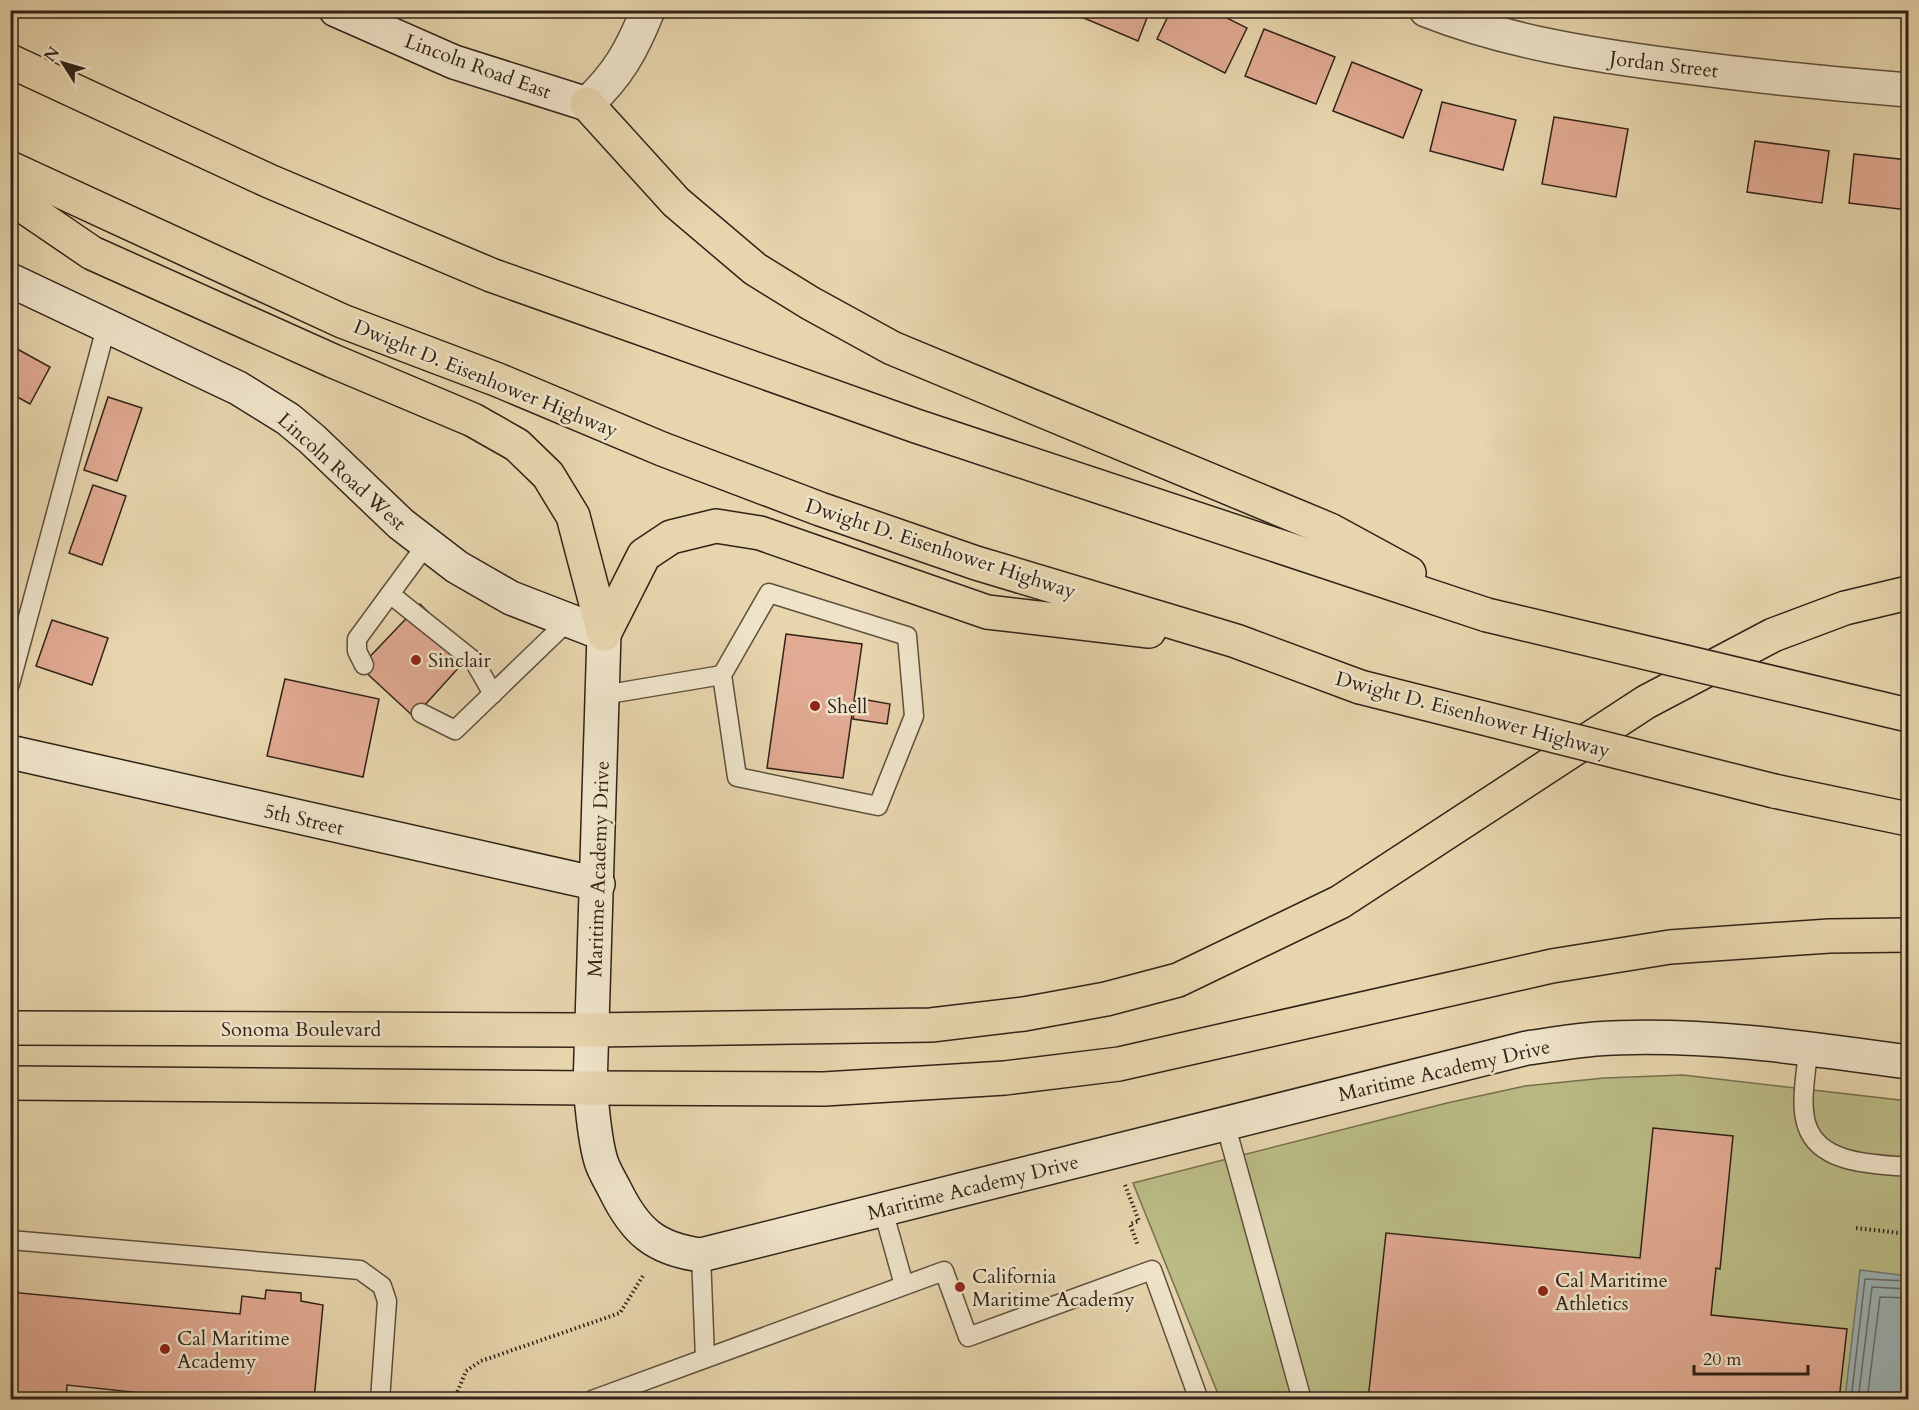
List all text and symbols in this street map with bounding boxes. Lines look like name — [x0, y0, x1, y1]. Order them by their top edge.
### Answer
street label: Lincoln Road East — [401, 27, 556, 106]
north arrow — [33, 33, 93, 93]
text: N — [39, 42, 65, 67]
street label: Jordan Street — [1605, 44, 1720, 85]
street label: Dwight D. Eisenhower Highway — [350, 313, 622, 444]
street label: Lincoln Road West — [272, 406, 412, 537]
street label: Dwight D. Eisenhower Highway — [802, 492, 1080, 605]
place label: Sinclair — [428, 647, 491, 674]
marker: Sinclair — [409, 653, 423, 667]
street label: Dwight D. Eisenhower Highway — [1333, 665, 1613, 764]
place label: Shell — [827, 693, 867, 720]
marker: Shell — [808, 699, 822, 713]
street label: Maritime Academy Drive — [581, 760, 616, 978]
street label: 5th Street — [261, 797, 347, 842]
street label: Sonoma Boulevard — [221, 1016, 381, 1043]
street label: Maritime Academy Drive — [1336, 1033, 1553, 1108]
street label: Maritime Academy Drive — [865, 1148, 1081, 1227]
place label: California Maritime Academy — [972, 1263, 1135, 1313]
place label: Cal Maritime Athletics — [1555, 1267, 1668, 1317]
marker: California Maritime Academy — [953, 1280, 967, 1294]
marker: Cal Maritime Athletics — [1536, 1284, 1550, 1298]
place label: Cal Maritime Academy — [177, 1325, 290, 1375]
scale bar — [1694, 1338, 1808, 1376]
marker: Cal Maritime Academy — [158, 1342, 172, 1356]
text: 20 m — [1703, 1347, 1742, 1372]

